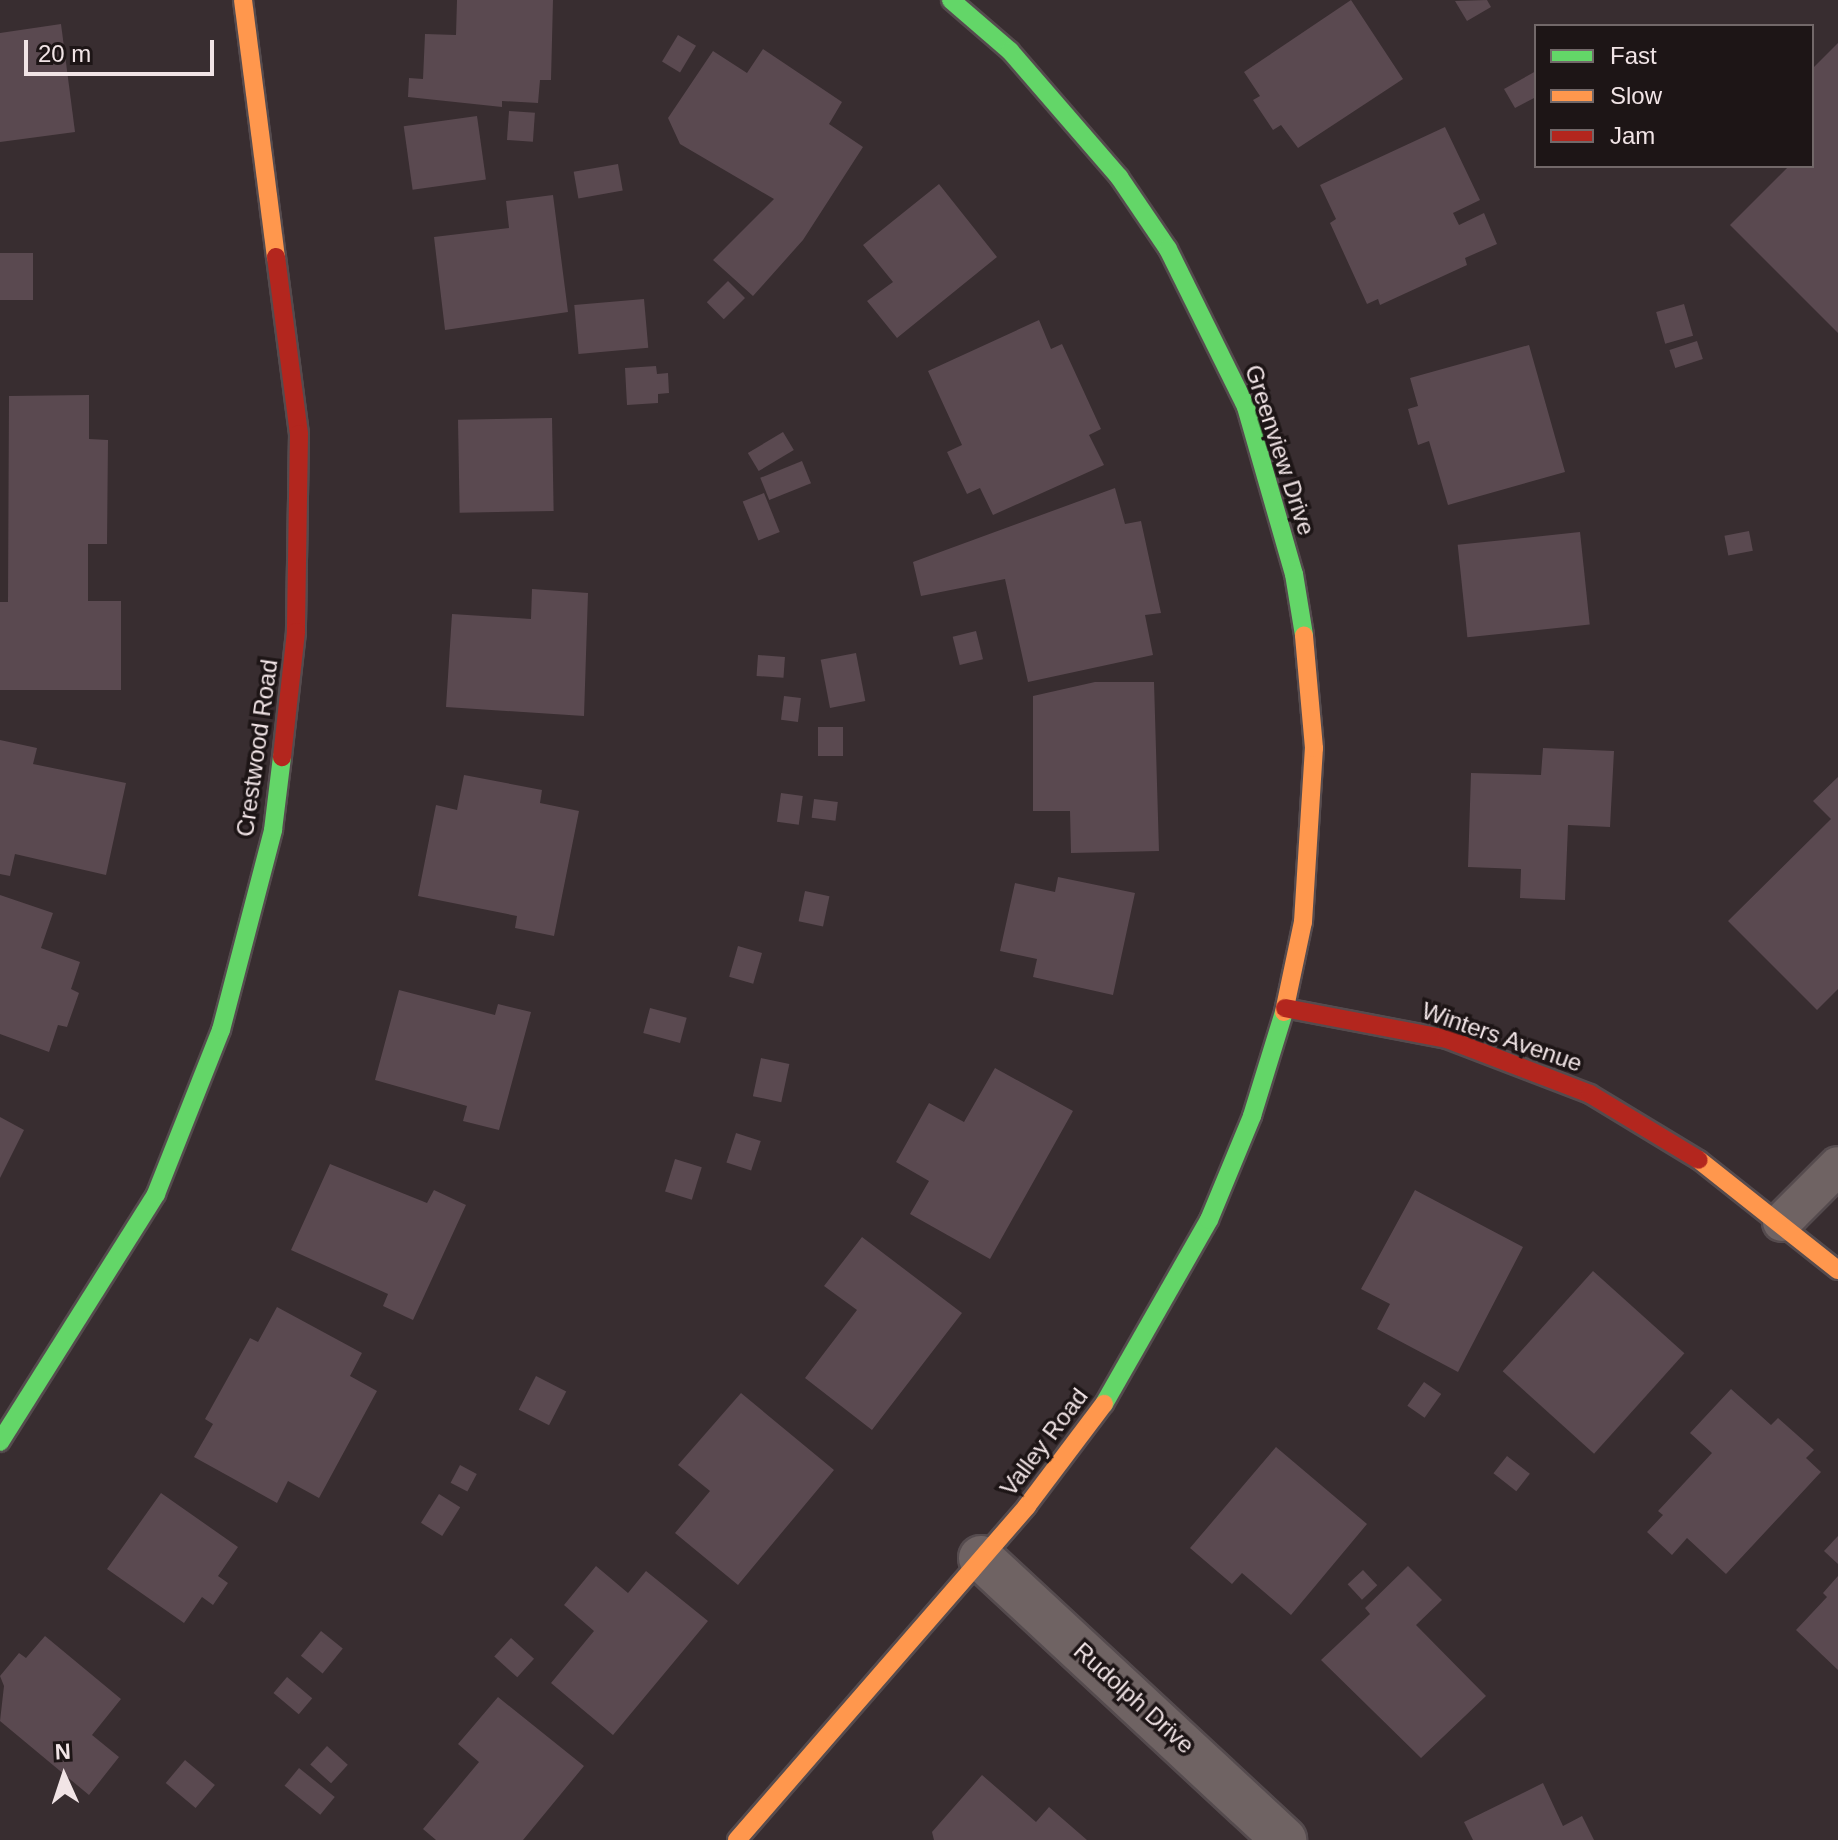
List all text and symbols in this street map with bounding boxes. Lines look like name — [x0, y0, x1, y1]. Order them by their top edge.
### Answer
scale bar — [28, 24, 218, 74]
legend — [1534, 24, 1814, 168]
text: 20 m — [38, 40, 91, 67]
text: Fast — [1610, 42, 1657, 69]
text: Slow — [1610, 82, 1662, 109]
text: Jam — [1610, 122, 1655, 149]
street label: Greenview Drive — [1239, 361, 1321, 539]
street label: Crestwood Road — [230, 657, 284, 839]
street label: Winters Avenue — [1417, 996, 1587, 1078]
street label: Valley Road — [994, 1382, 1094, 1502]
street label: Rudolph Drive — [1068, 1636, 1200, 1760]
north arrow — [24, 1736, 104, 1816]
text: N — [54, 1739, 71, 1764]

